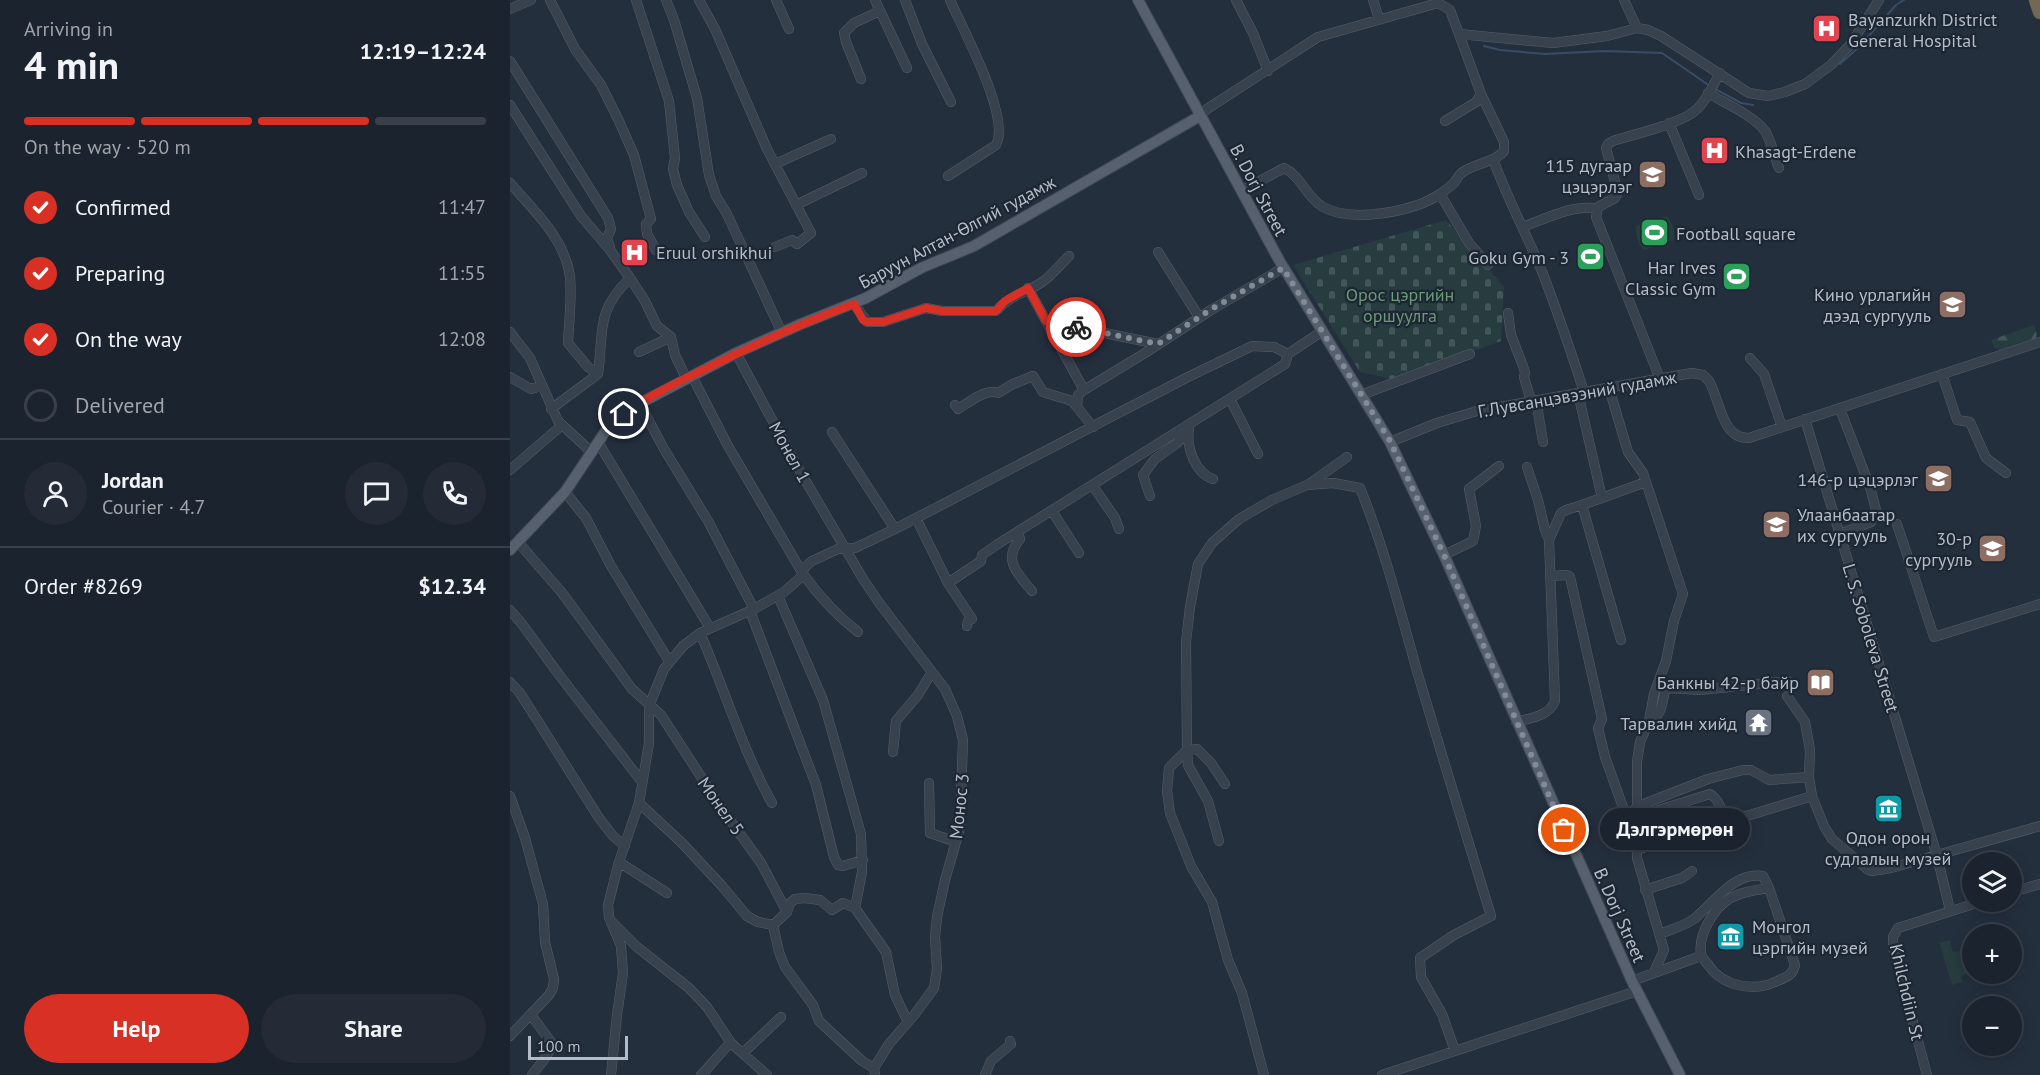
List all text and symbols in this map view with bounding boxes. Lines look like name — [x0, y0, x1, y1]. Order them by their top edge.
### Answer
place label: Bayanzurkh District General Hospital — [1848, 8, 1997, 52]
hospital icon: Bayanzurkh District General Hospital — [1811, 13, 1843, 45]
text: Arriving in — [24, 16, 113, 42]
text: 12:19–12:24 — [360, 37, 486, 65]
text: 4 min — [24, 39, 119, 90]
text: On the way · 520 m — [24, 134, 191, 160]
hospital icon: Khasagt-Erdene — [1698, 135, 1730, 167]
street label: B. Dorj Street — [1225, 140, 1293, 240]
place label: Khasagt-Erdene — [1735, 140, 1857, 163]
place label: 115 дугаар цэцэрлэг — [1545, 154, 1632, 198]
school or university icon: 115 дугаар цэцэрлэг — [1637, 159, 1669, 191]
street label: Баруун Алтан-Өлгий гудамж — [855, 170, 1060, 294]
icon: check — [24, 191, 57, 224]
text: Confirmed — [75, 193, 171, 221]
text: 11:47 — [438, 194, 486, 220]
sports icon: Football square — [1639, 217, 1671, 249]
place label: Football square — [1676, 222, 1796, 245]
hospital icon: Eruul orshikhui — [619, 236, 651, 268]
place label: Eruul orshikhui — [656, 241, 772, 264]
sports icon: Goku Gym - 3 — [1574, 241, 1606, 273]
place label: Goku Gym - 3 — [1468, 246, 1569, 269]
place label: Har Irves Classic Gym — [1625, 256, 1716, 300]
icon: check — [24, 257, 57, 290]
text: Preparing — [75, 259, 165, 287]
text: 11:55 — [438, 260, 486, 286]
sports icon: Har Irves Classic Gym — [1721, 261, 1753, 293]
park label: Орос цэргийн оршуулга — [1346, 283, 1454, 327]
place label: Кино урлагийн дээд сургууль — [1814, 283, 1931, 327]
school or university icon: Кино урлагийн дээд сургууль — [1936, 288, 1968, 320]
courier — [1046, 297, 1106, 357]
icon: bike — [1060, 311, 1093, 344]
icon: check — [24, 323, 57, 356]
text: On the way — [75, 325, 182, 353]
text: 12:08 — [438, 326, 486, 352]
street label: Г.Лувсанцэвээний гудамж — [1476, 365, 1678, 423]
pin — [598, 388, 649, 439]
text: Delivered — [75, 391, 165, 419]
icon: home — [607, 397, 640, 430]
street label: Монел 1 — [764, 418, 816, 486]
button: person — [24, 462, 87, 525]
button: chat — [345, 462, 408, 525]
button: phone — [423, 462, 486, 525]
school or university icon: 146-р цэцэрлэг — [1923, 463, 1955, 495]
text: Jordan — [102, 466, 164, 494]
place label: 146-р цэцэрлэг — [1797, 468, 1918, 491]
text: Courier · 4.7 — [102, 494, 205, 520]
place label: Улаанбаатар их сургууль — [1797, 503, 1895, 547]
school or university icon: Улаанбаатар их сургууль — [1760, 508, 1792, 540]
place label: 30-р сургууль — [1905, 527, 1972, 571]
school or university icon: 30-р сургууль — [1977, 532, 2009, 564]
street label: L. S. Soboleva Street — [1837, 561, 1905, 715]
text: Order #8269 — [24, 572, 143, 600]
text: $12.34 — [418, 572, 486, 600]
library icon: Банкны 42-р байр — [1804, 666, 1836, 698]
place label: Банкны 42-р байр — [1657, 671, 1799, 694]
temple icon: Тарвалин хийд — [1742, 707, 1774, 739]
place label: Тарвалин хийд — [1620, 712, 1737, 735]
street label: Монел 5 — [693, 772, 749, 840]
street label: Монос 3 — [944, 772, 974, 840]
museum icon: Одон орон судлалын музей — [1872, 792, 1904, 824]
pin — [1538, 804, 1589, 855]
callout: Дэлгэрмөрөн — [1600, 809, 1750, 851]
icon: bag — [1547, 813, 1580, 846]
text: Дэлгэрмөрөн — [1616, 816, 1734, 842]
place label: Одон орон судлалын музей — [1825, 826, 1951, 870]
map controls — [1962, 852, 2022, 1056]
button: layers — [1962, 852, 2022, 912]
street label: B. Dorj Street — [1589, 864, 1651, 966]
place label: Монгол цэргийн музей — [1752, 915, 1868, 959]
museum icon: Монгол цэргийн музей — [1715, 920, 1747, 952]
button: + — [1962, 924, 2022, 984]
street label: Khilchdiin St — [1885, 941, 1929, 1043]
button: Help — [24, 994, 249, 1063]
button: Share — [261, 994, 486, 1063]
button: − — [1962, 996, 2022, 1056]
scale bar — [528, 1033, 628, 1060]
text: 100 m — [537, 1036, 580, 1056]

